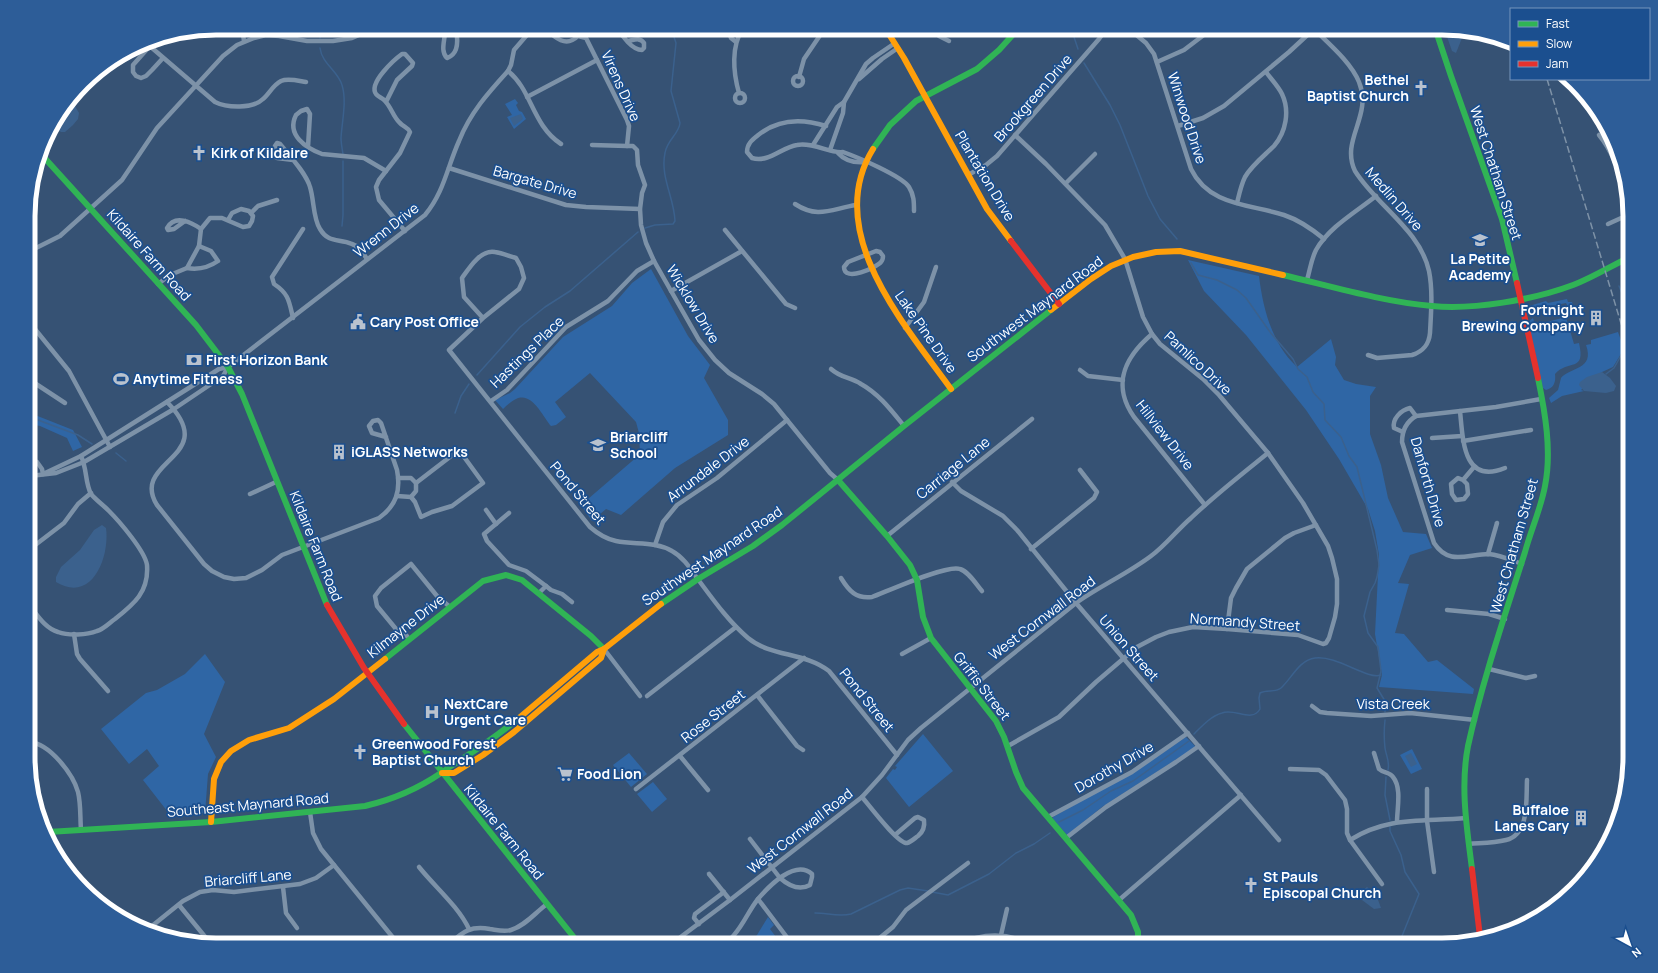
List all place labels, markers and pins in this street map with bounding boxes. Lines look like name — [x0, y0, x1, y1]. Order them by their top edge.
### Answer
place label: Bethel Baptist Church — [1307, 70, 1409, 105]
church icon: Bethel Baptist Church — [1412, 79, 1430, 97]
place label: Kirk of Kildaire — [211, 143, 308, 162]
church icon: Kirk of Kildaire — [190, 144, 208, 162]
school or university icon: La Petite Academy — [1471, 231, 1489, 249]
place label: La Petite Academy — [1449, 249, 1511, 284]
place label: Fortnight Brewing Company — [1462, 300, 1584, 335]
building icon: Fortnight Brewing Company — [1587, 309, 1605, 327]
place label: Cary Post Office — [370, 312, 479, 331]
public building icon: Cary Post Office — [349, 313, 367, 331]
place label: First Horizon Bank — [206, 350, 328, 369]
bank icon: First Horizon Bank — [185, 351, 203, 369]
place label: Anytime Fitness — [133, 369, 243, 388]
sports icon: Anytime Fitness — [112, 370, 130, 388]
place label: Briarcliff School — [610, 427, 668, 462]
school or university icon: Briarcliff School — [589, 436, 607, 454]
place label: iGLASS Networks — [351, 442, 468, 461]
building icon: iGLASS Networks — [330, 443, 348, 461]
place label: NextCare Urgent Care — [444, 694, 526, 729]
hospital icon: NextCare Urgent Care — [423, 703, 441, 721]
place label: Greenwood Forest Baptist Church — [372, 734, 496, 769]
church icon: Greenwood Forest Baptist Church — [351, 743, 369, 761]
place label: Food Lion — [577, 764, 642, 783]
supermarket icon: Food Lion — [556, 765, 574, 783]
place label: Buffaloe Lanes Cary — [1494, 800, 1569, 835]
building icon: Buffaloe Lanes Cary — [1572, 809, 1590, 827]
place label: St Pauls Episcopal Church — [1263, 867, 1381, 902]
church icon: St Pauls Episcopal Church — [1242, 876, 1260, 894]

